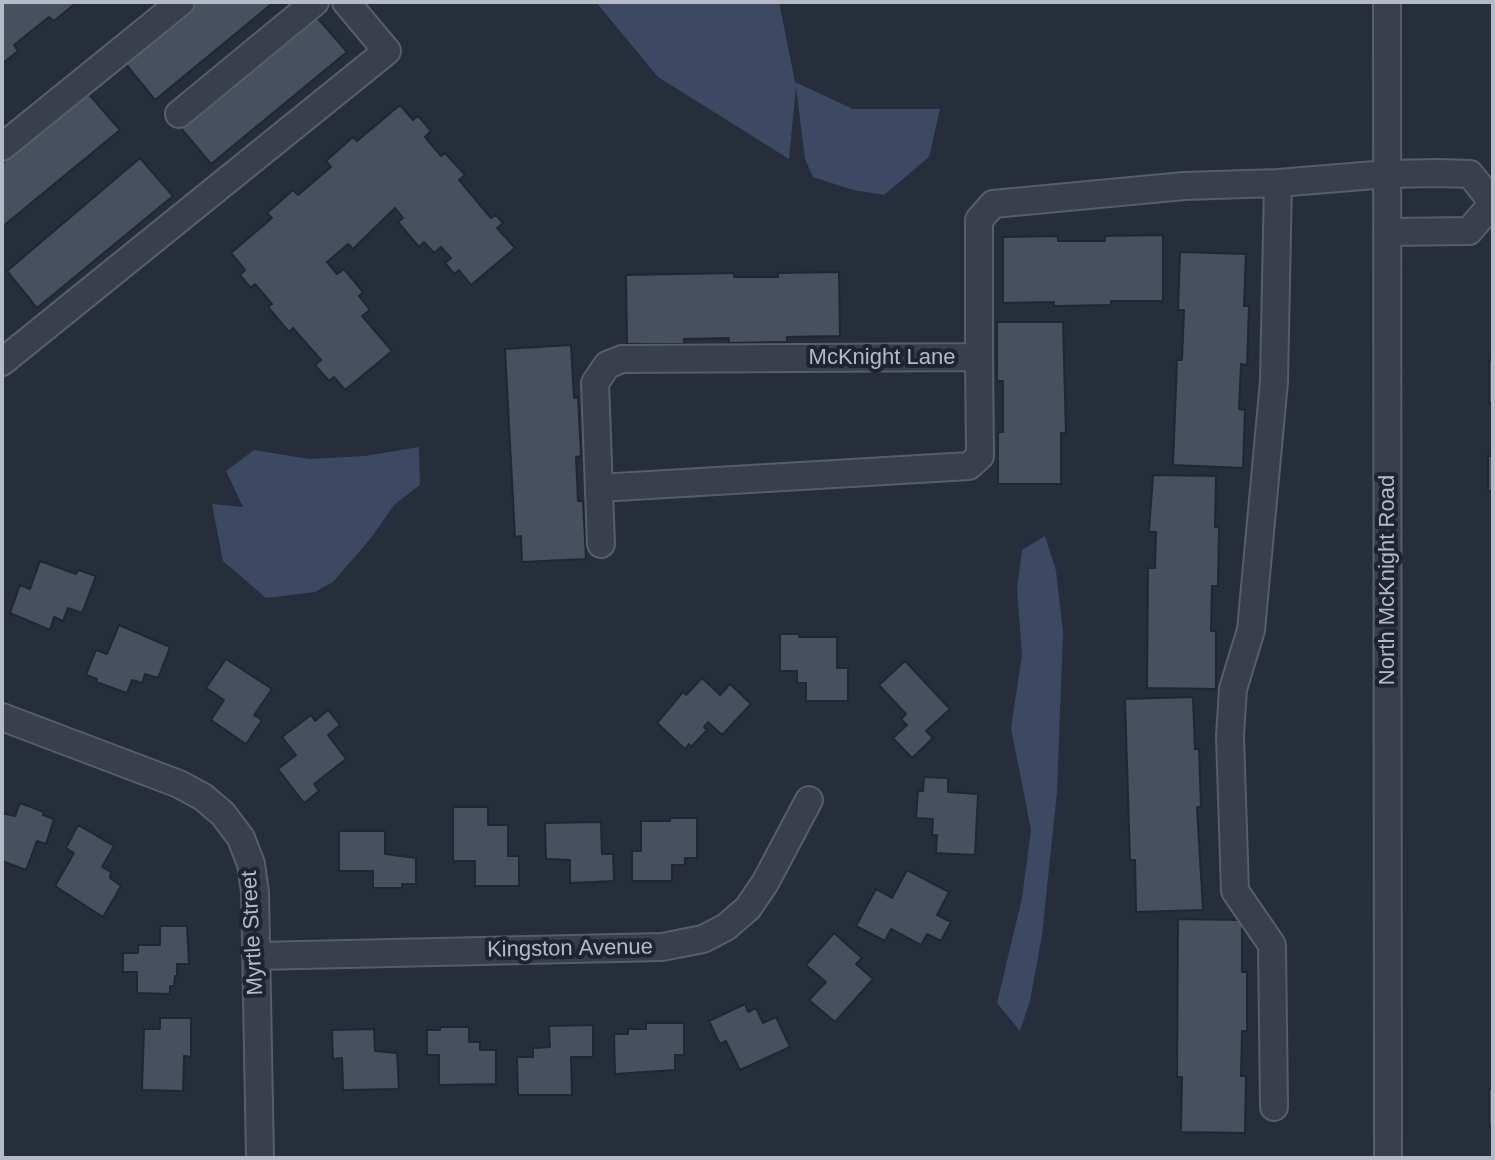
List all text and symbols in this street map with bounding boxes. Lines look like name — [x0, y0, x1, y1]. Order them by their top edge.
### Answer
street label: McKnight Lane — [809, 345, 955, 371]
street label: North McKnight Road — [1375, 475, 1401, 685]
street label: Myrtle Street — [237, 870, 269, 996]
street label: Kingston Avenue — [487, 934, 653, 964]

